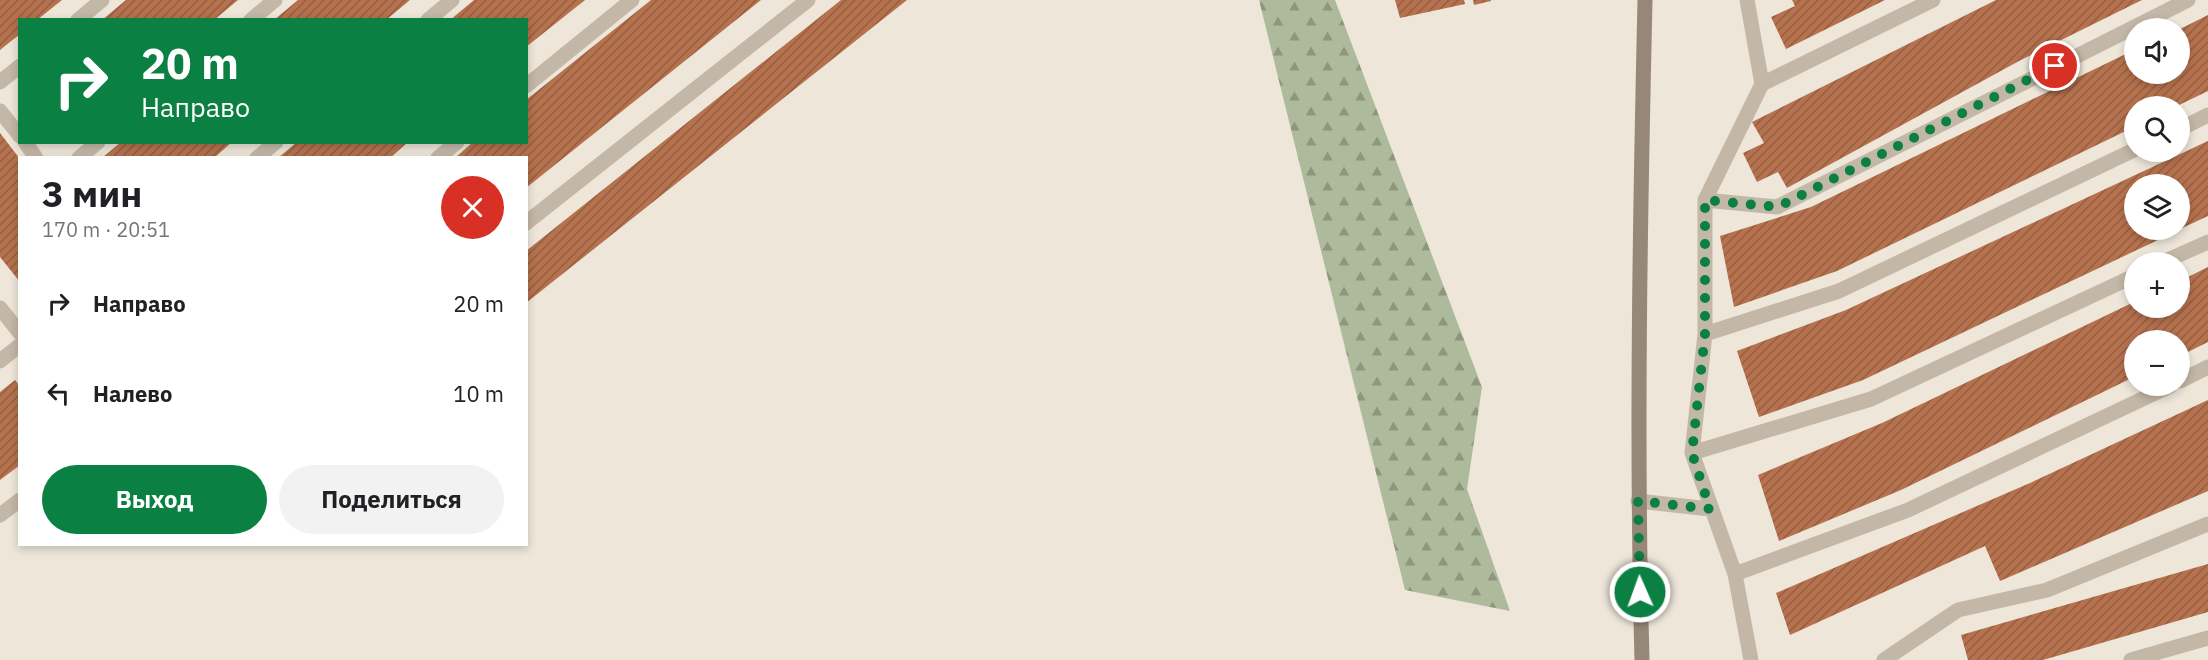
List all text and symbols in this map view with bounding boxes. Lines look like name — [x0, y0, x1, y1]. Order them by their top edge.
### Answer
map controls — [2124, 18, 2190, 396]
button: sound — [2124, 18, 2190, 84]
text: 20 m — [141, 36, 239, 91]
pin — [2029, 40, 2080, 91]
icon: right — [42, 42, 120, 120]
icon: arrive — [2038, 49, 2071, 82]
text: Направо — [141, 89, 250, 124]
button: search — [2124, 96, 2190, 162]
text: 3 мин — [42, 170, 142, 217]
button: layers — [2124, 174, 2190, 240]
button: close — [441, 176, 504, 239]
text: 170 m · 20:51 — [42, 216, 170, 243]
button: + — [2124, 252, 2190, 318]
icon: right — [42, 287, 75, 320]
text: Направо — [93, 289, 186, 318]
text: 20 m — [453, 289, 504, 318]
button: − — [2124, 330, 2190, 396]
icon: left — [42, 377, 75, 410]
text: Налево — [93, 379, 172, 408]
text: 10 m — [453, 379, 504, 408]
button: Выход — [42, 465, 267, 534]
button: Поделиться — [279, 465, 504, 534]
position arrow — [1608, 560, 1672, 624]

